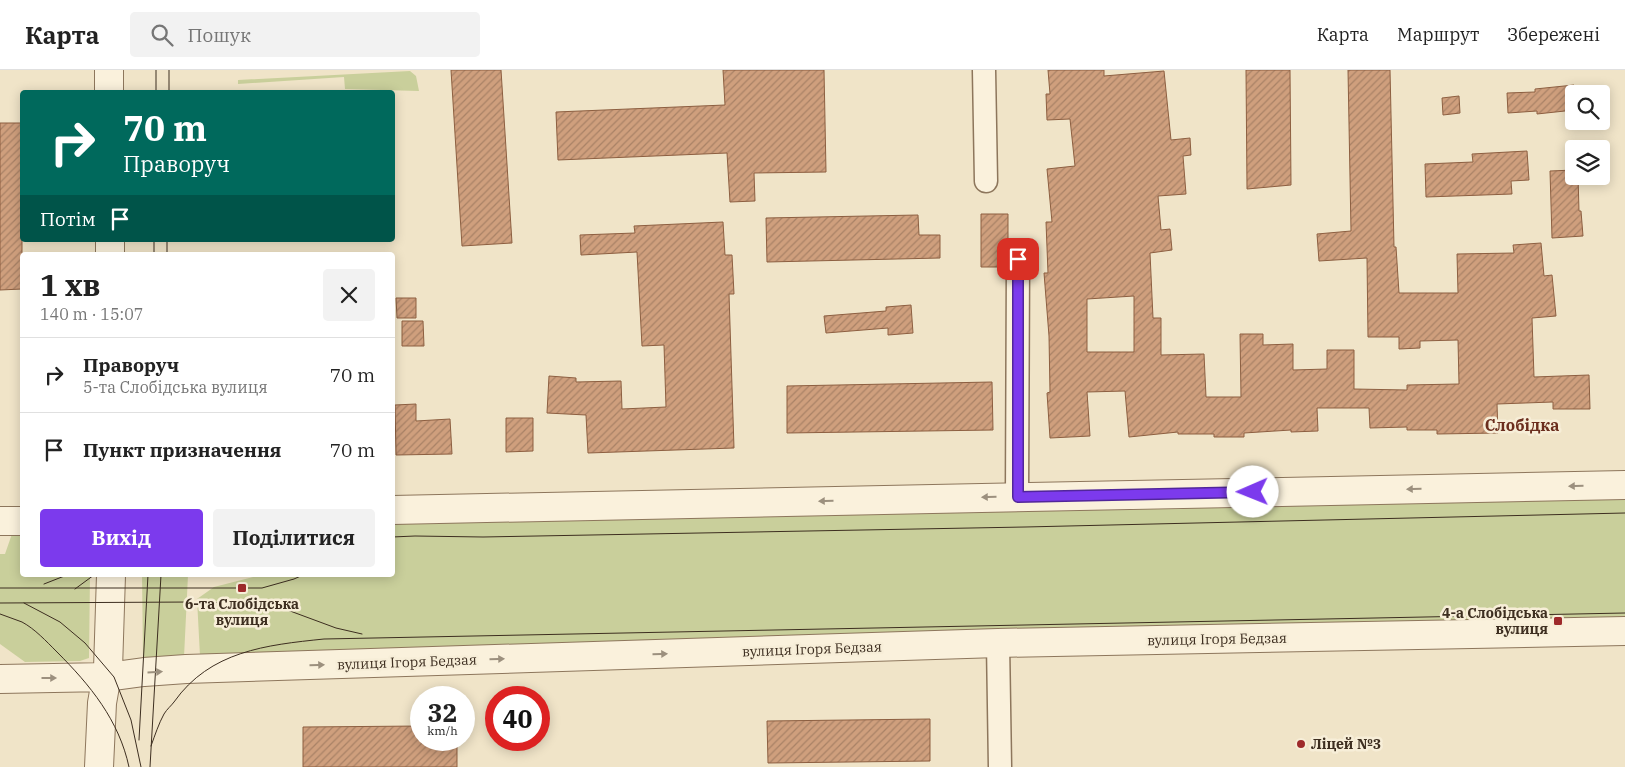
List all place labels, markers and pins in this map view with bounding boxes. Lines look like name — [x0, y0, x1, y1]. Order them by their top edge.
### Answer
pin — [997, 238, 1039, 280]
marker: 6-та Слобідська вулиця — [236, 582, 248, 594]
place label: 6-та Слобідська вулиця — [185, 595, 299, 629]
place label: 4-а Слобідська вулиця — [1442, 604, 1548, 638]
marker: 4-а Слобідська вулиця — [1552, 615, 1564, 627]
place label: Ліцей №3 — [1311, 735, 1381, 753]
marker: Ліцей №3 — [1295, 738, 1307, 750]

